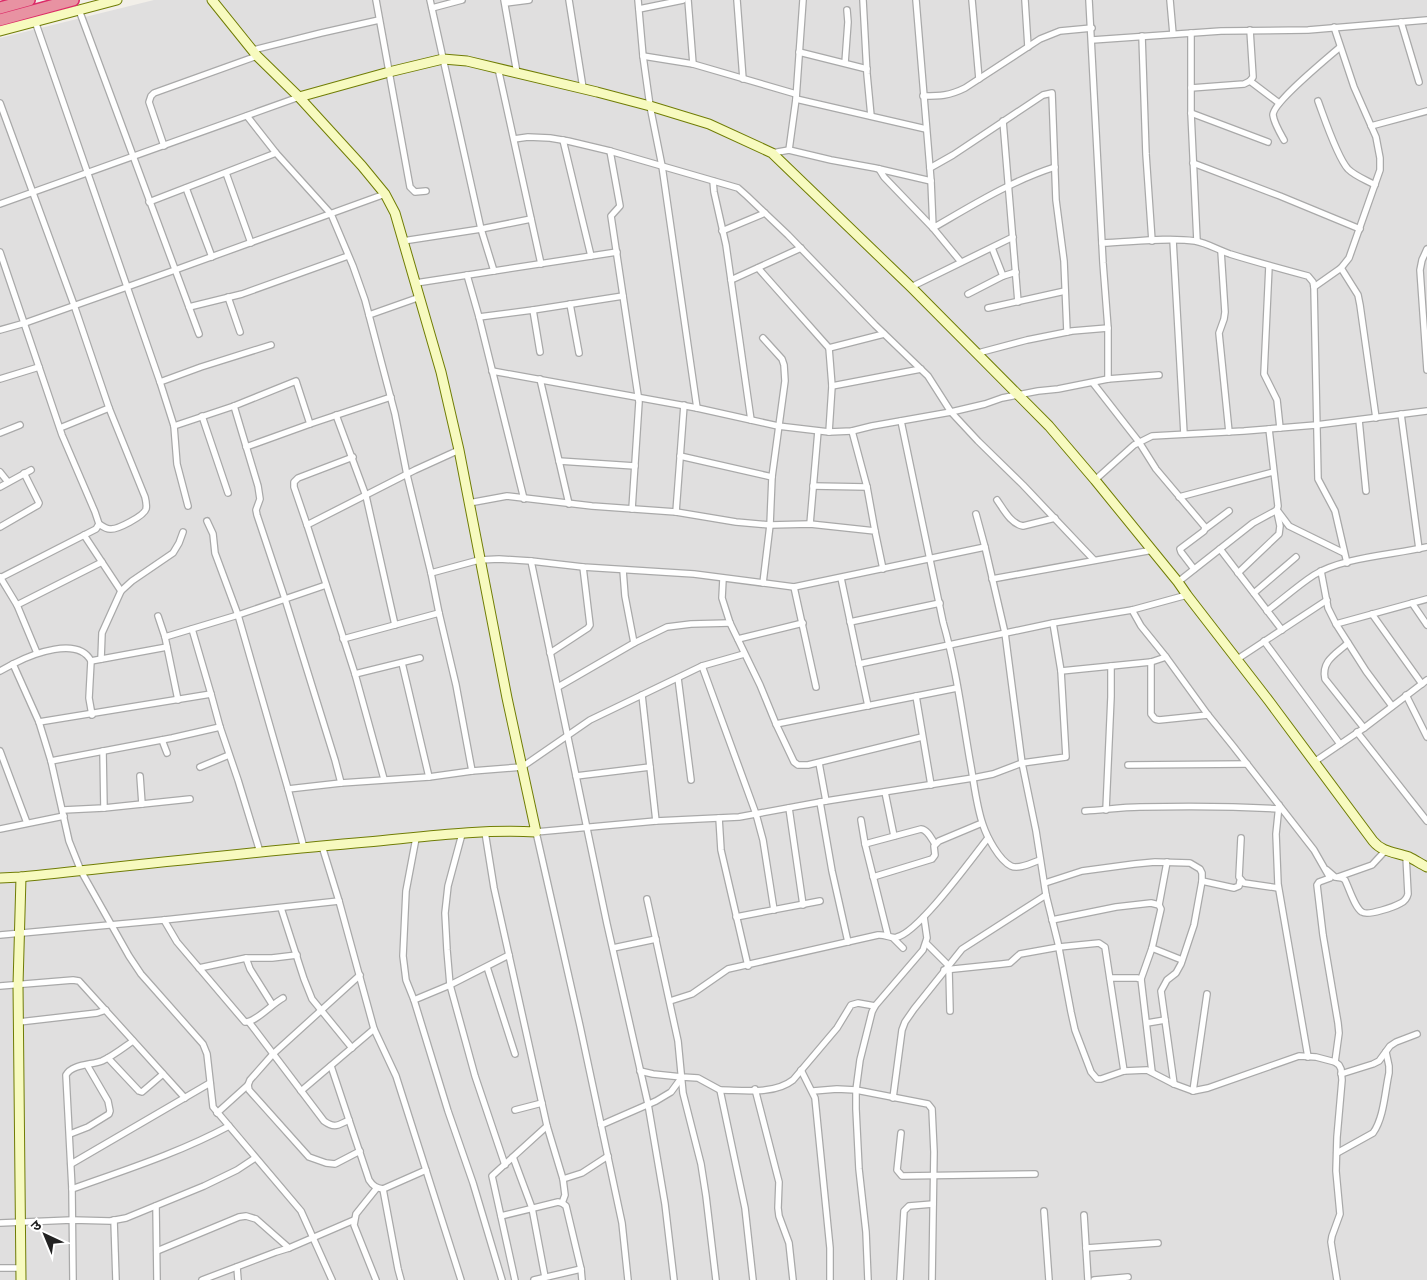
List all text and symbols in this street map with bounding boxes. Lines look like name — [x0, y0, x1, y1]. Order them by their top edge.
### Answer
north arrow — [20, 1210, 70, 1260]
text: उ — [27, 1216, 45, 1234]

